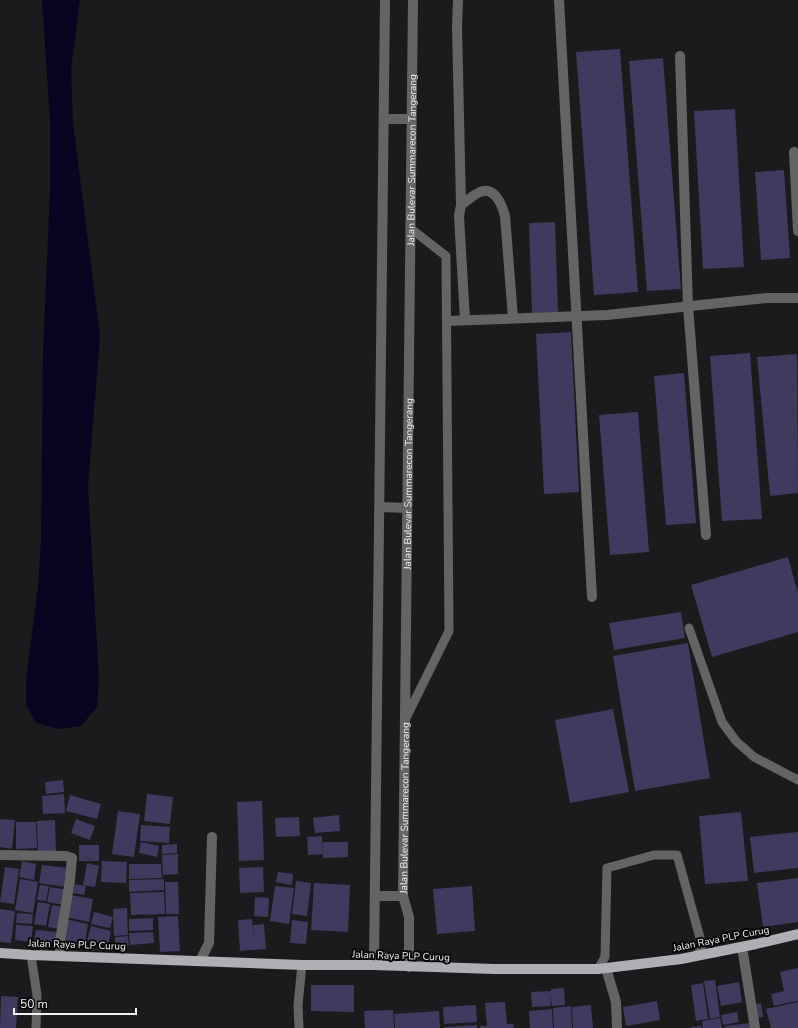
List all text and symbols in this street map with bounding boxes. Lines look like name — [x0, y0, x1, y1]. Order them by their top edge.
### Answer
street label: Jalan Bulevar Summarecon Tangerang — [404, 74, 420, 247]
street label: Jalan Bulevar Summarecon Tangerang — [401, 398, 417, 571]
street label: Jalan Bulevar Summarecon Tangerang — [397, 722, 413, 895]
street label: Jalan Raya PLP Curug — [671, 923, 771, 955]
street label: Jalan Raya PLP Curug — [27, 936, 126, 954]
street label: Jalan Raya PLP Curug — [351, 947, 450, 965]
scale bar — [14, 990, 136, 1016]
text: 50 m — [20, 996, 48, 1012]

